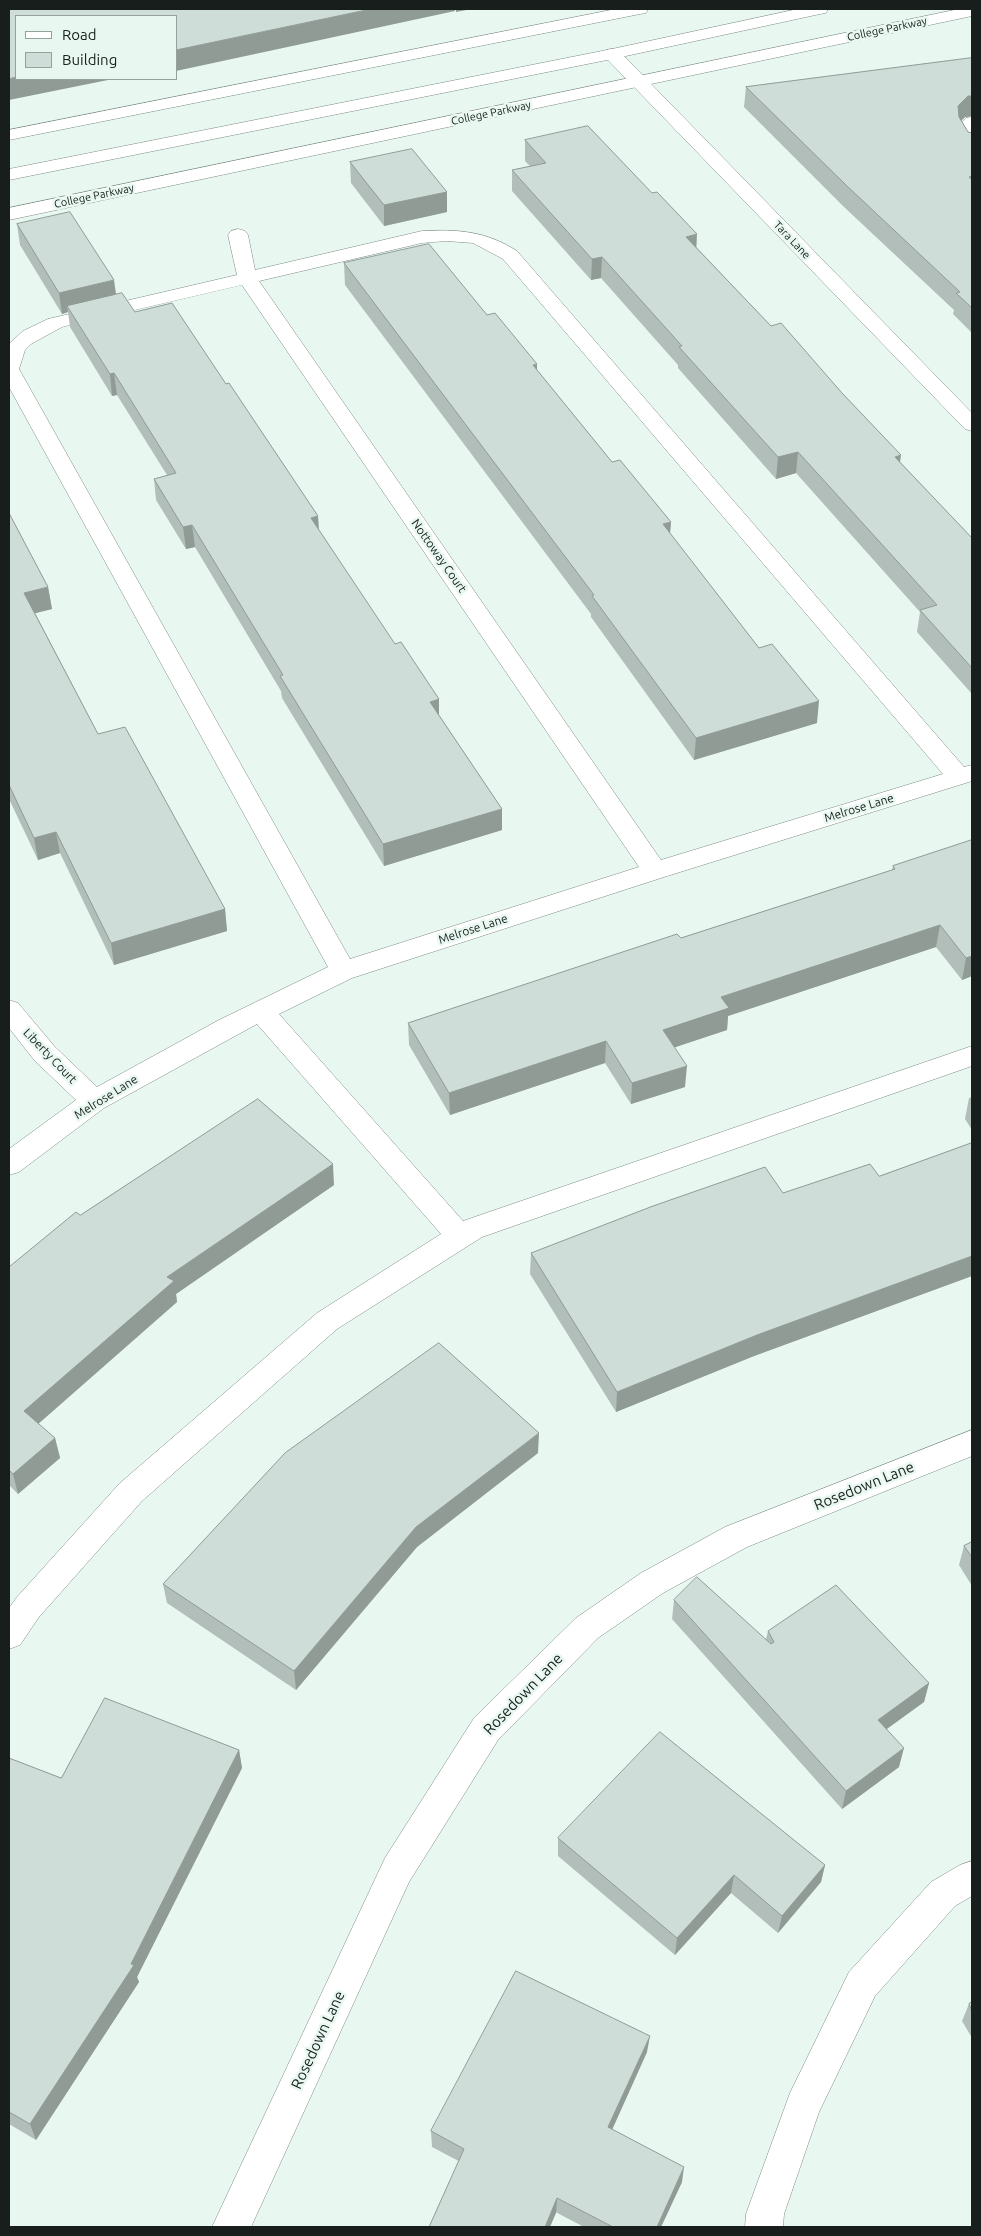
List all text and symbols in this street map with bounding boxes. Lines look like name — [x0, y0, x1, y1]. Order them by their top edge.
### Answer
street label: College Parkway — [846, 14, 928, 44]
legend — [15, 15, 178, 80]
text: Road — [62, 26, 97, 43]
text: Building — [62, 51, 117, 68]
street label: College Parkway — [450, 98, 532, 128]
street label: College Parkway — [53, 181, 135, 211]
street label: Tara Lane — [771, 218, 813, 262]
street label: Nottoway Court — [408, 516, 470, 596]
street label: Melrose Lane — [822, 791, 896, 825]
street label: Melrose Lane — [436, 911, 510, 947]
street label: Liberty Court — [20, 1025, 80, 1087]
street label: Melrose Lane — [72, 1072, 140, 1122]
street label: Rosedown Lane — [811, 1458, 917, 1514]
street label: Rosedown Lane — [480, 1650, 566, 1738]
street label: Rosedown Lane — [287, 1988, 349, 2092]

